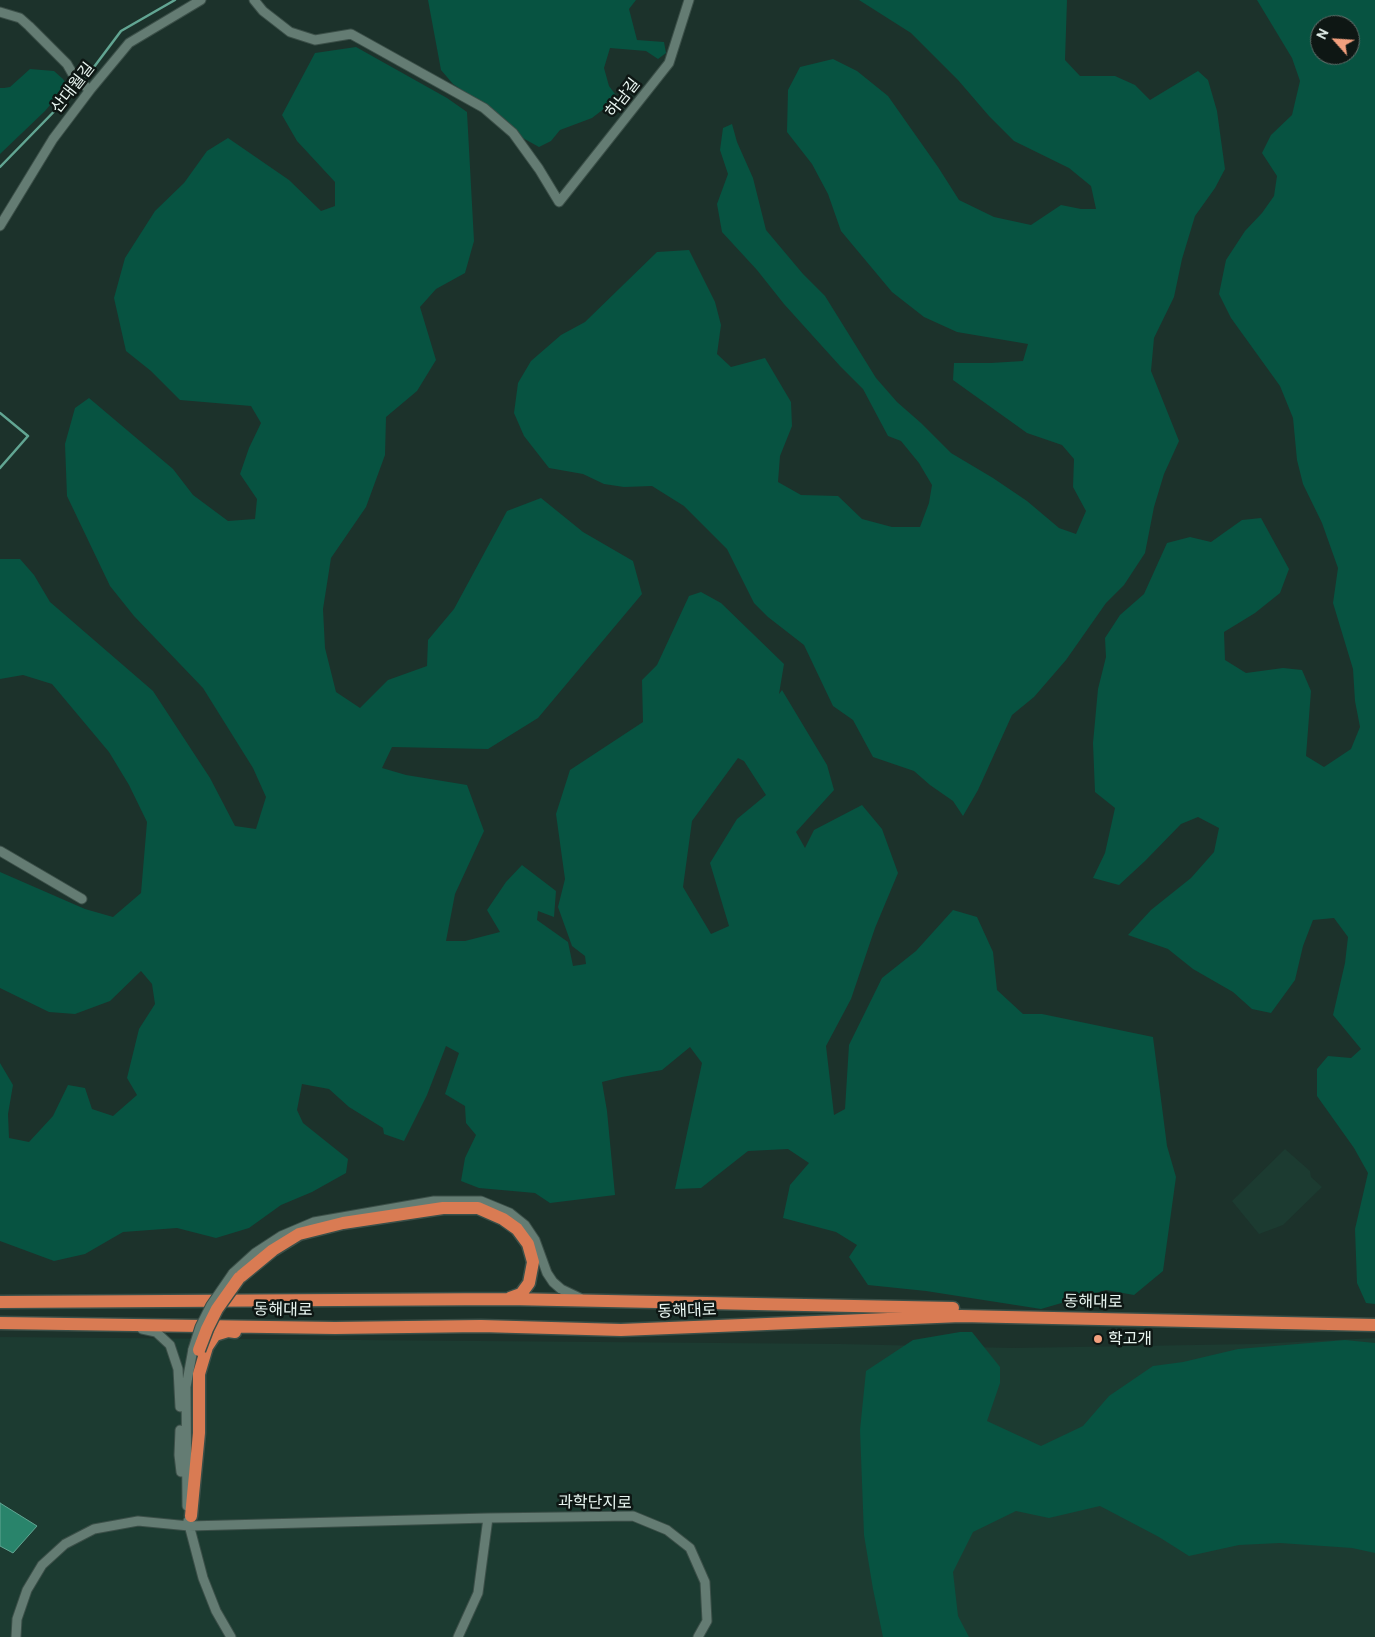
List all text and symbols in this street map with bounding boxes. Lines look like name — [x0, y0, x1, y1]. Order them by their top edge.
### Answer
north arrow — [1310, 15, 1360, 65]
text: N — [1312, 25, 1333, 42]
street label: 산대월길 — [47, 59, 99, 117]
street label: 하남길 — [602, 75, 644, 121]
street label: 동해대로 — [1063, 1292, 1123, 1312]
street label: 동해대로 — [253, 1300, 313, 1320]
street label: 동해대로 — [657, 1300, 717, 1322]
place label: 학고개 — [1108, 1329, 1152, 1349]
marker: 학고개 — [1092, 1333, 1104, 1345]
street label: 과학단지로 — [558, 1493, 632, 1513]

